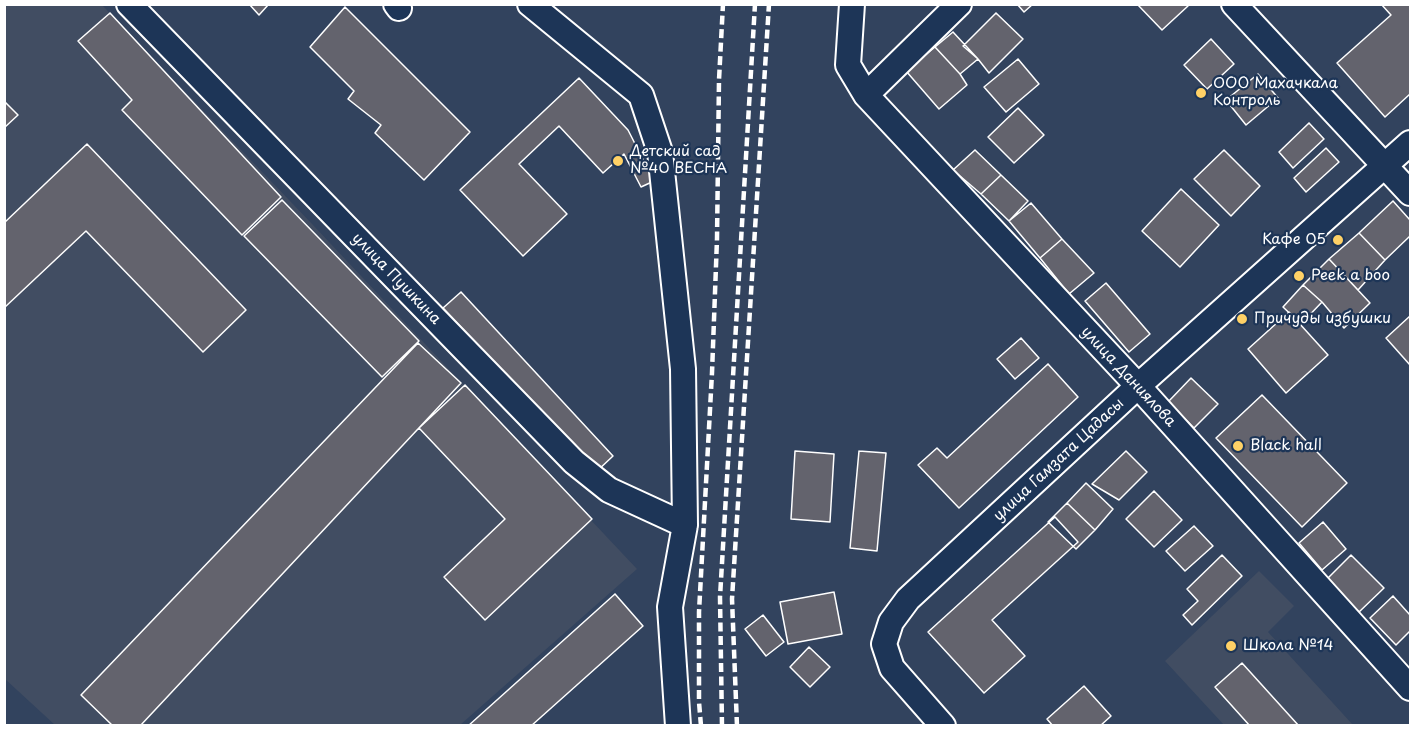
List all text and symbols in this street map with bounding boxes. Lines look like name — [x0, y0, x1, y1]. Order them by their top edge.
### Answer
place label: ООО Махачкала Контроль — [1213, 75, 1338, 110]
marker: ООО Махачкала Контроль — [1194, 86, 1208, 100]
place label: Детский сад №40 ВЕСНА — [630, 143, 727, 178]
marker: Детский сад №40 ВЕСНА — [611, 154, 625, 168]
street label: улица Пушкина — [348, 230, 444, 328]
place label: Кафе 05 — [1262, 231, 1326, 249]
marker: Кафе 05 — [1331, 233, 1345, 247]
place label: Peek a boo — [1311, 267, 1390, 285]
marker: Peek a boo — [1292, 269, 1306, 283]
place label: Причуды избушки — [1254, 310, 1391, 328]
marker: Причуды избушки — [1235, 312, 1249, 326]
street label: улица Даниялова — [1077, 323, 1179, 431]
street label: улица Гамзата Цадасы — [990, 395, 1128, 525]
place label: Black hall — [1250, 437, 1322, 455]
marker: Black hall — [1231, 439, 1245, 453]
place label: Школа №14 — [1243, 637, 1333, 655]
marker: Школа №14 — [1224, 639, 1238, 653]

